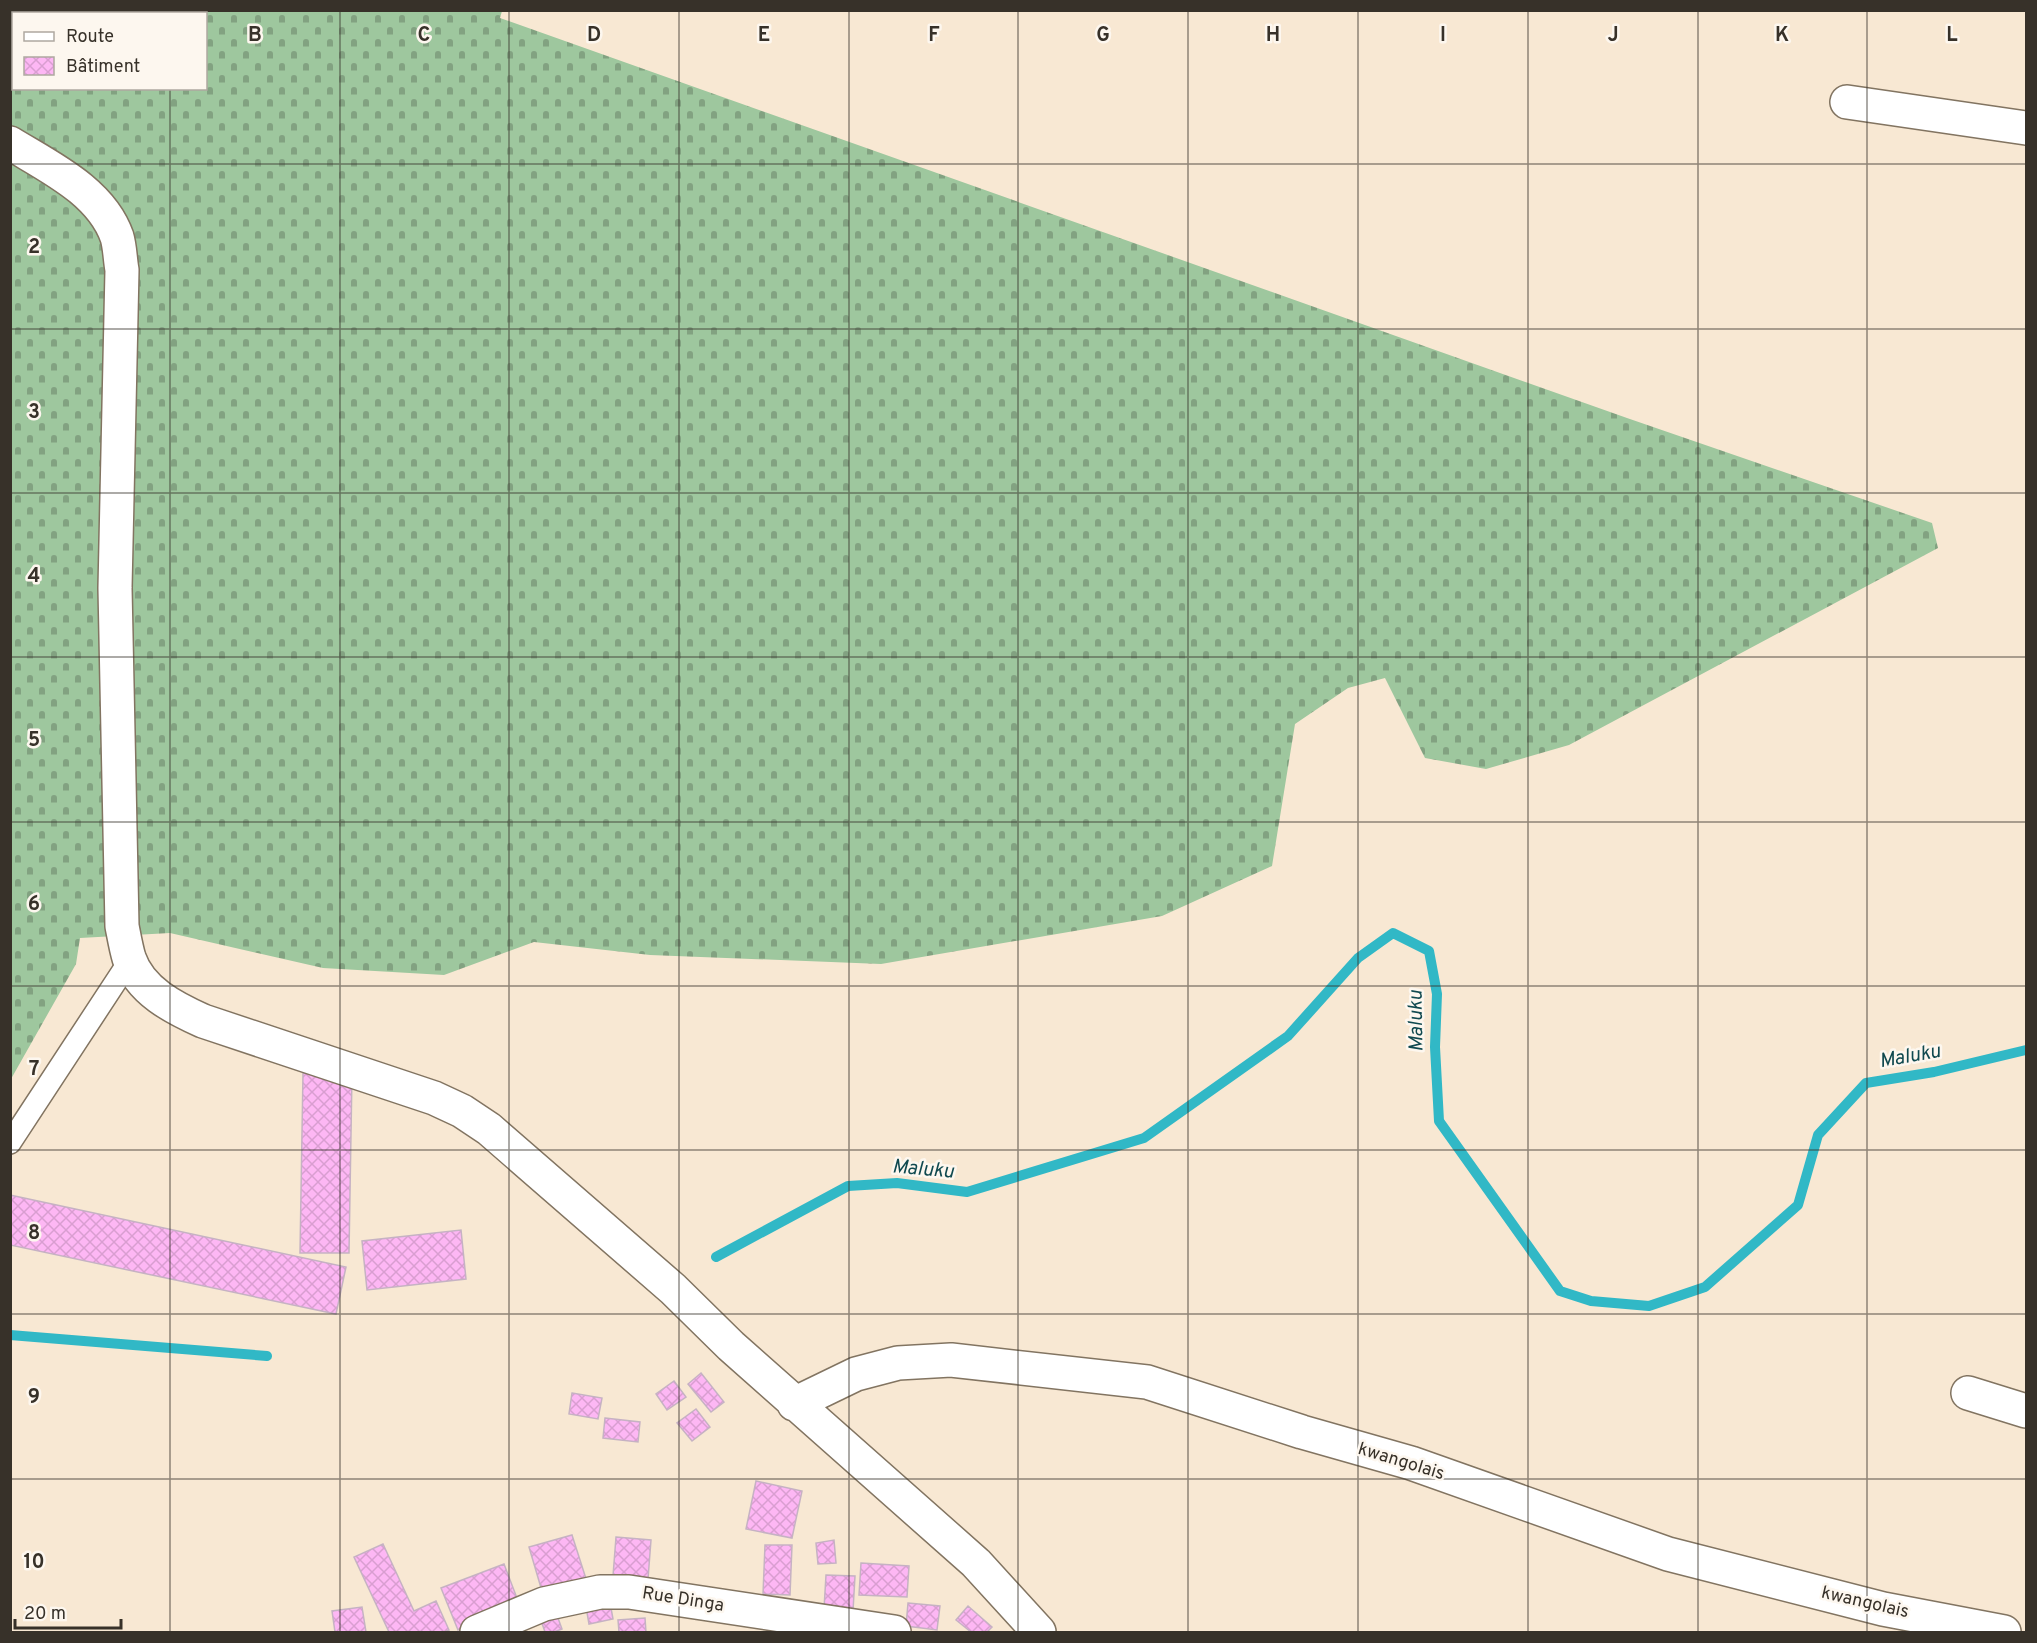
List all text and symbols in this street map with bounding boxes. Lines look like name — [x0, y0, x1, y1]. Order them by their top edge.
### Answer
legend — [12, 12, 207, 90]
text: B — [248, 23, 262, 49]
text: C — [418, 23, 430, 49]
text: D — [587, 23, 601, 49]
text: E — [758, 23, 770, 49]
text: F — [928, 23, 940, 49]
text: G — [1096, 23, 1110, 49]
text: H — [1266, 23, 1280, 49]
text: I — [1440, 23, 1446, 49]
text: J — [1607, 23, 1619, 49]
text: K — [1775, 23, 1789, 49]
text: L — [1946, 23, 1958, 49]
text: Route — [66, 26, 114, 49]
text: Bâtiment — [66, 56, 140, 79]
text: 2 — [28, 235, 40, 261]
text: 3 — [28, 400, 40, 426]
text: 4 — [28, 564, 40, 590]
text: 5 — [28, 728, 40, 754]
text: 6 — [28, 892, 40, 918]
water label: Maluku — [1403, 989, 1431, 1052]
water label: Maluku — [1877, 1039, 1944, 1075]
text: 7 — [29, 1057, 39, 1083]
water label: Maluku — [891, 1154, 956, 1186]
text: 8 — [28, 1221, 40, 1247]
text: 9 — [28, 1385, 40, 1411]
street label: kwangolais — [1355, 1438, 1447, 1486]
text: 10 — [23, 1550, 45, 1576]
street label: Rue Dinga — [640, 1582, 726, 1618]
street label: kwangolais — [1819, 1582, 1911, 1624]
scale bar — [15, 1592, 122, 1630]
text: 20 m — [24, 1603, 66, 1626]

